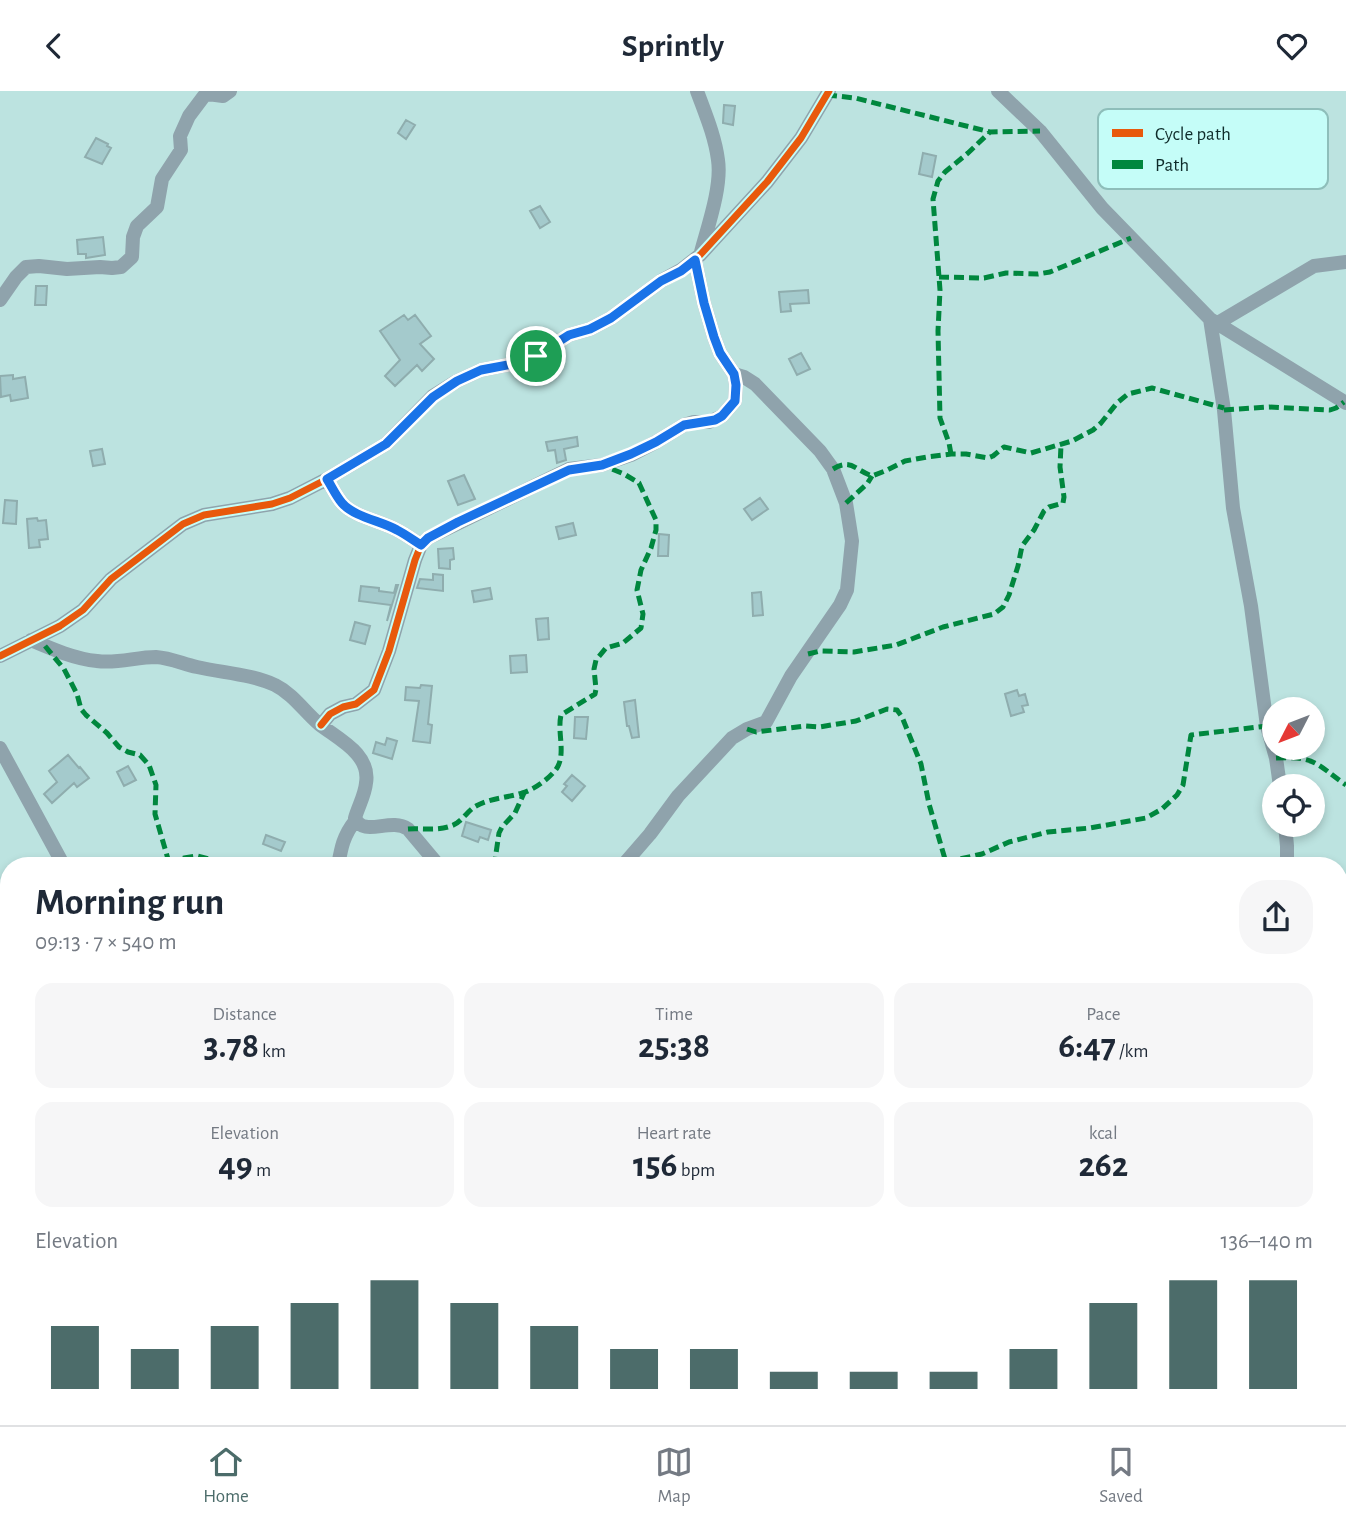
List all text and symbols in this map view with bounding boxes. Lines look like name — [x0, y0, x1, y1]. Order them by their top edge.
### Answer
icon: back — [35, 27, 73, 65]
icon: heart — [1273, 27, 1311, 65]
text: Sprintly — [622, 30, 724, 62]
legend — [1098, 109, 1328, 189]
text: Cycle path — [1155, 125, 1231, 144]
text: Path — [1155, 156, 1189, 175]
pin — [506, 326, 566, 386]
icon: arrive — [517, 337, 555, 375]
north arrow — [1262, 697, 1325, 759]
map controls — [1262, 697, 1325, 837]
button: locate — [1262, 774, 1325, 837]
button: share — [1239, 880, 1313, 954]
text: Morning run — [35, 884, 224, 922]
text: 09:13 · 7 × 540 m — [35, 931, 177, 954]
text: Distance — [212, 1005, 277, 1024]
text: Time — [655, 1005, 693, 1024]
text: Pace — [1086, 1005, 1120, 1024]
text: 3.78 — [203, 1029, 259, 1064]
text: 25:38 — [638, 1029, 710, 1064]
text: 6:47 — [1058, 1029, 1116, 1064]
text: km — [259, 1042, 286, 1061]
text: /km — [1116, 1042, 1148, 1061]
text: Elevation — [210, 1124, 279, 1143]
text: Heart rate — [637, 1124, 711, 1143]
text: kcal — [1089, 1124, 1118, 1143]
text: 49 — [218, 1148, 253, 1183]
text: 156 — [633, 1148, 678, 1183]
text: 262 — [1078, 1148, 1128, 1183]
text: m — [253, 1161, 271, 1180]
text: bpm — [678, 1161, 715, 1180]
text: Elevation — [35, 1230, 118, 1253]
text: 136–140 m — [1221, 1230, 1313, 1253]
tab: Home — [203, 1443, 249, 1508]
tab: Map — [655, 1443, 693, 1508]
tab: Saved — [1099, 1443, 1143, 1508]

